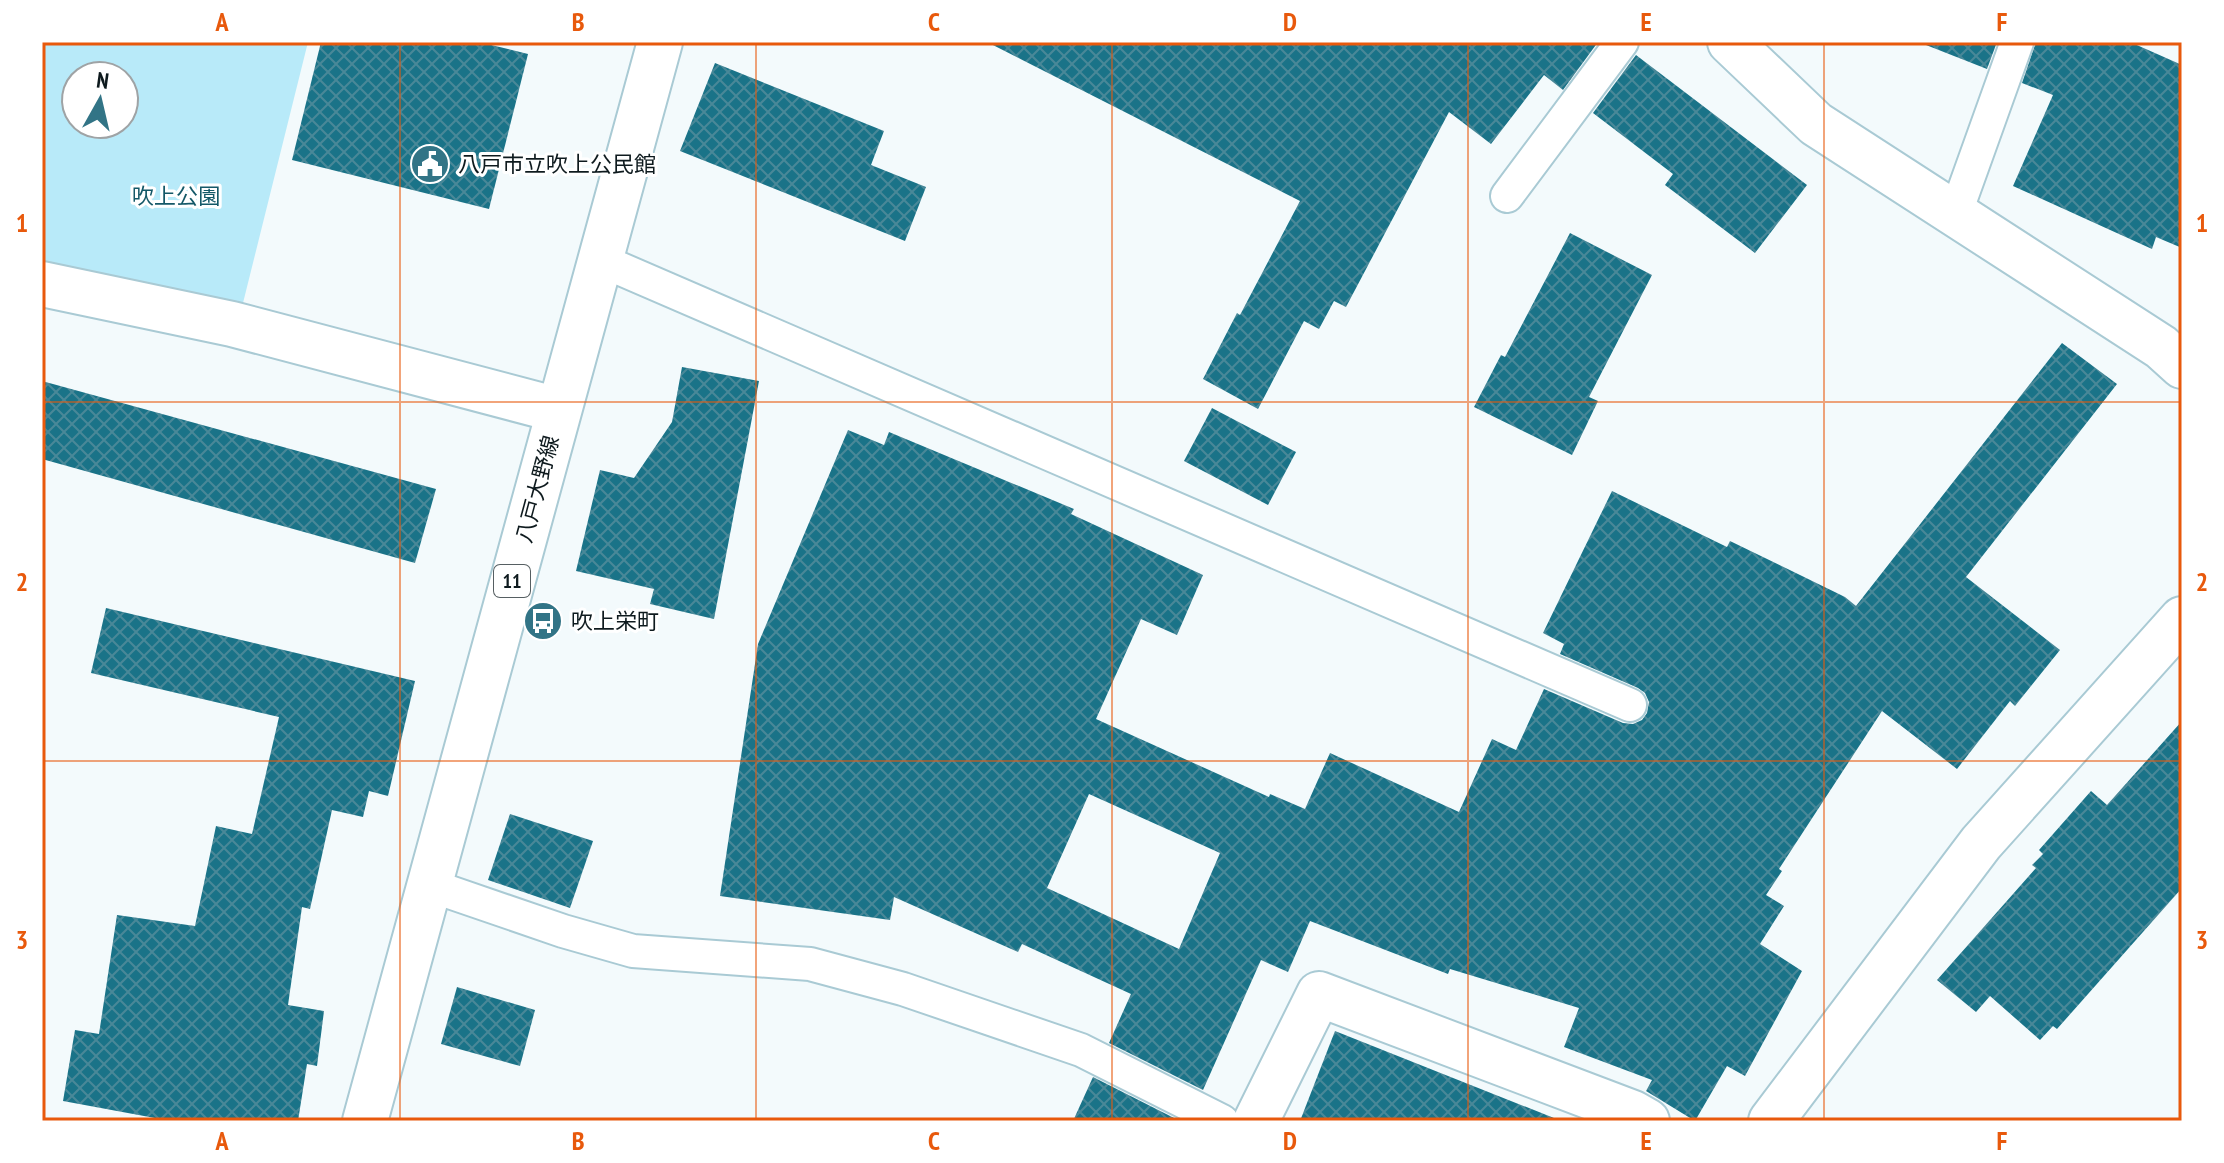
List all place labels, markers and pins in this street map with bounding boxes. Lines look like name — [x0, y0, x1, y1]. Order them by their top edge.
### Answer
public building icon: 八戸市立吹上公民館 — [409, 143, 451, 185]
place label: 八戸市立吹上公民館 — [458, 150, 656, 178]
bus stop icon: 吹上栄町 — [522, 600, 564, 642]
place label: 吹上栄町 — [571, 607, 659, 635]

